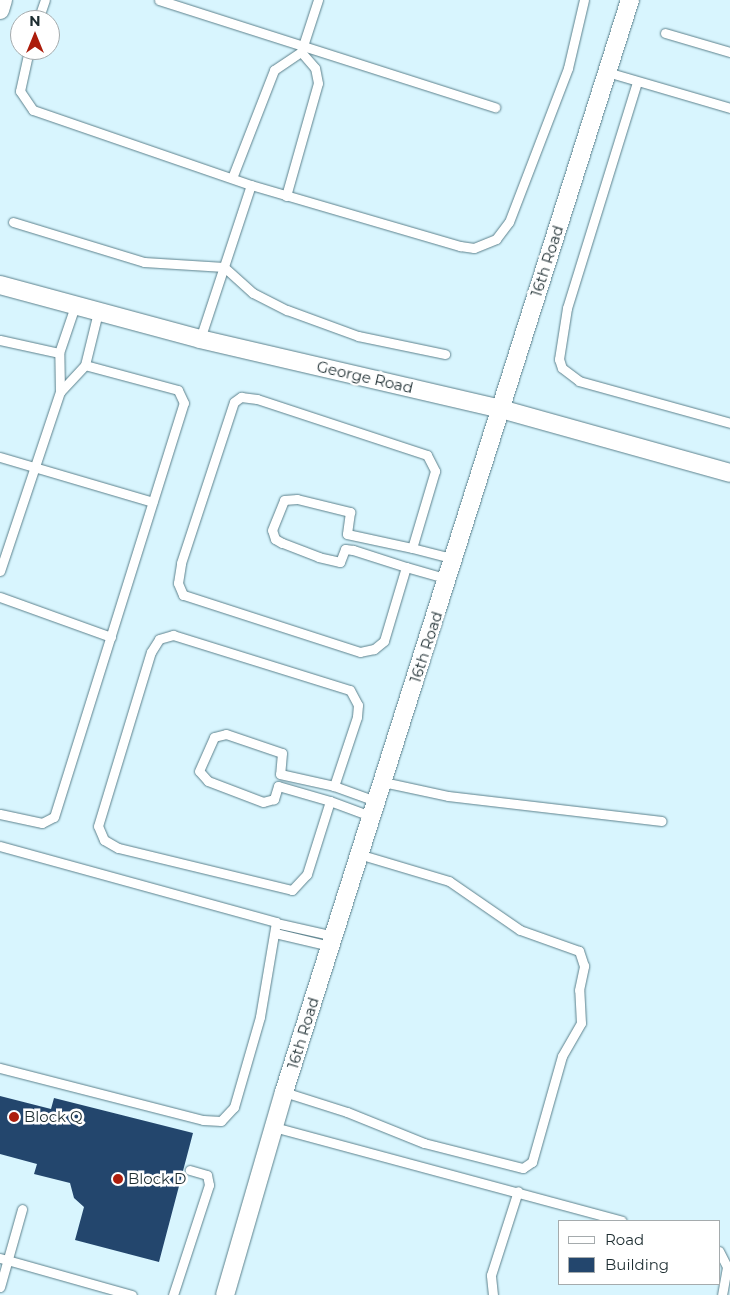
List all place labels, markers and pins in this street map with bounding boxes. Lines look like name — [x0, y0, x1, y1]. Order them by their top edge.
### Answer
place label: Block Q — [24, 1108, 83, 1126]
marker: Block Q — [8, 1111, 20, 1123]
place label: Block D — [128, 1170, 186, 1188]
marker: Block D — [112, 1173, 124, 1185]

